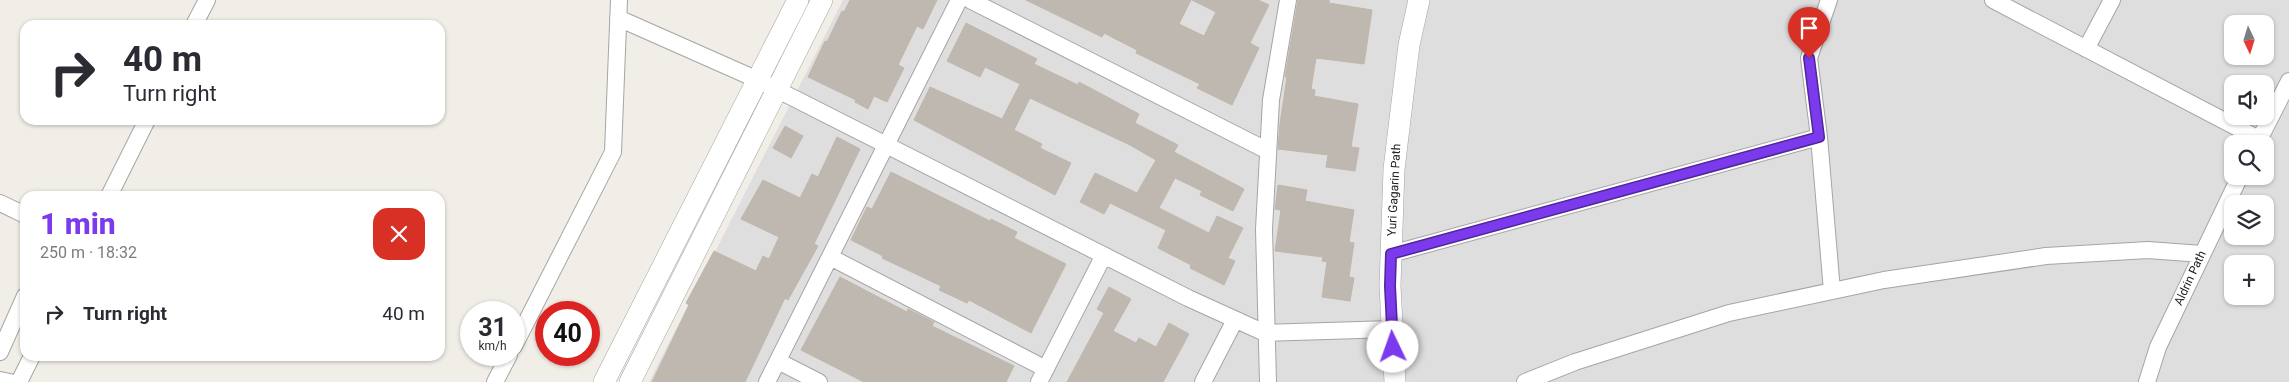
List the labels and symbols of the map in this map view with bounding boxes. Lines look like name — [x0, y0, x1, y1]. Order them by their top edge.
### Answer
pin — [1788, 7, 1830, 58]
north arrow — [2224, 15, 2274, 65]
street label: Yuri Gagarin Path — [1385, 143, 1403, 237]
street label: Aldrin Path — [2171, 248, 2209, 308]
speed limit sign: 40 — [535, 301, 600, 366]
position arrow — [1366, 320, 1418, 372]

